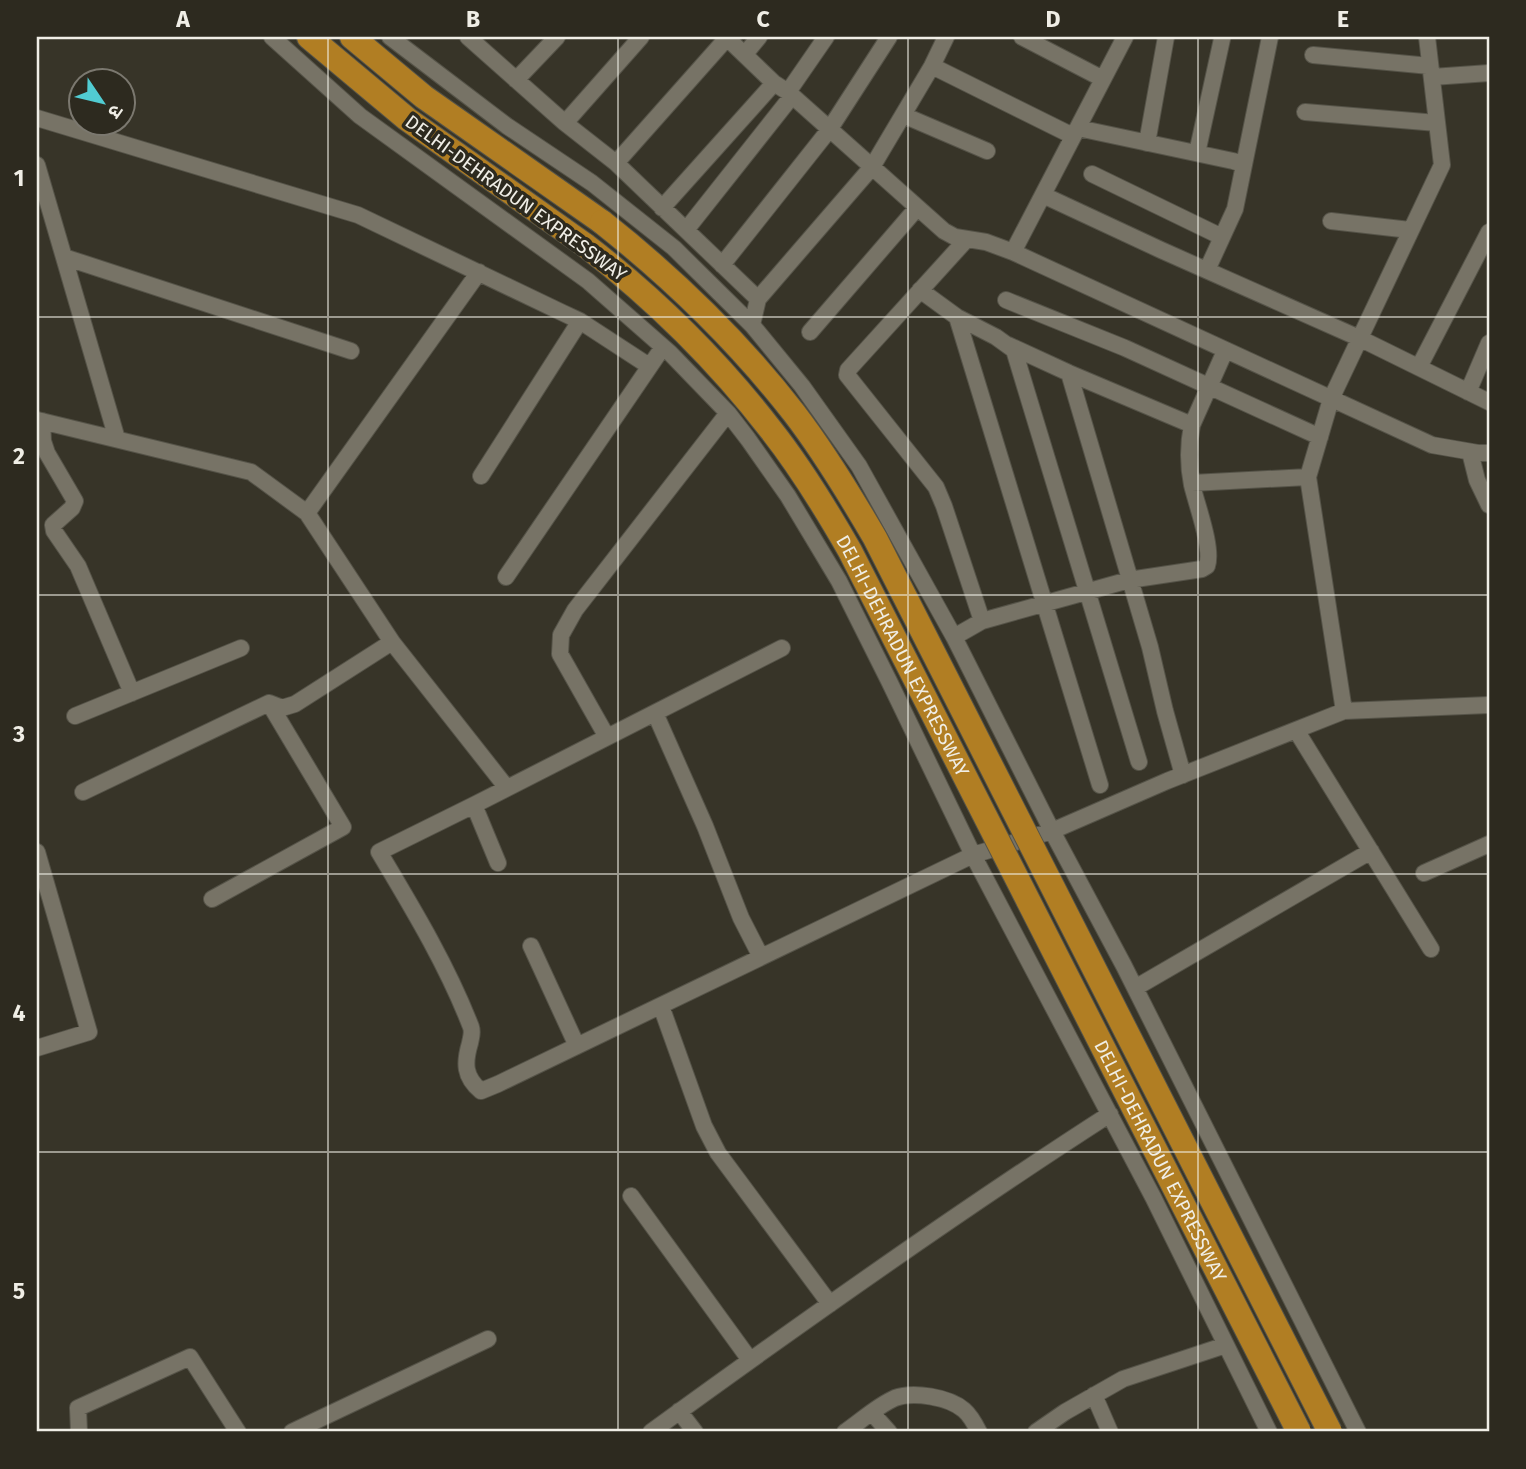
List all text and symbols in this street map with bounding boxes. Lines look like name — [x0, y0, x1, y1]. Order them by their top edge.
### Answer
text: A — [175, 5, 190, 33]
text: B — [466, 5, 480, 33]
text: C — [756, 5, 770, 33]
text: D — [1046, 5, 1061, 33]
text: E — [1337, 5, 1349, 33]
north arrow — [66, 66, 136, 136]
text: उ — [102, 100, 128, 123]
street label: DELHI-DEHRADUN EXPRESSWAY — [401, 110, 632, 286]
text: 1 — [14, 164, 24, 192]
text: 2 — [13, 442, 25, 470]
street label: DELHI-DEHRADUN EXPRESSWAY — [832, 531, 975, 781]
text: 3 — [12, 720, 25, 748]
text: 4 — [13, 999, 26, 1027]
street label: DELHI-DEHRADUN EXPRESSWAY — [1090, 1036, 1232, 1286]
text: 5 — [13, 1277, 25, 1305]

